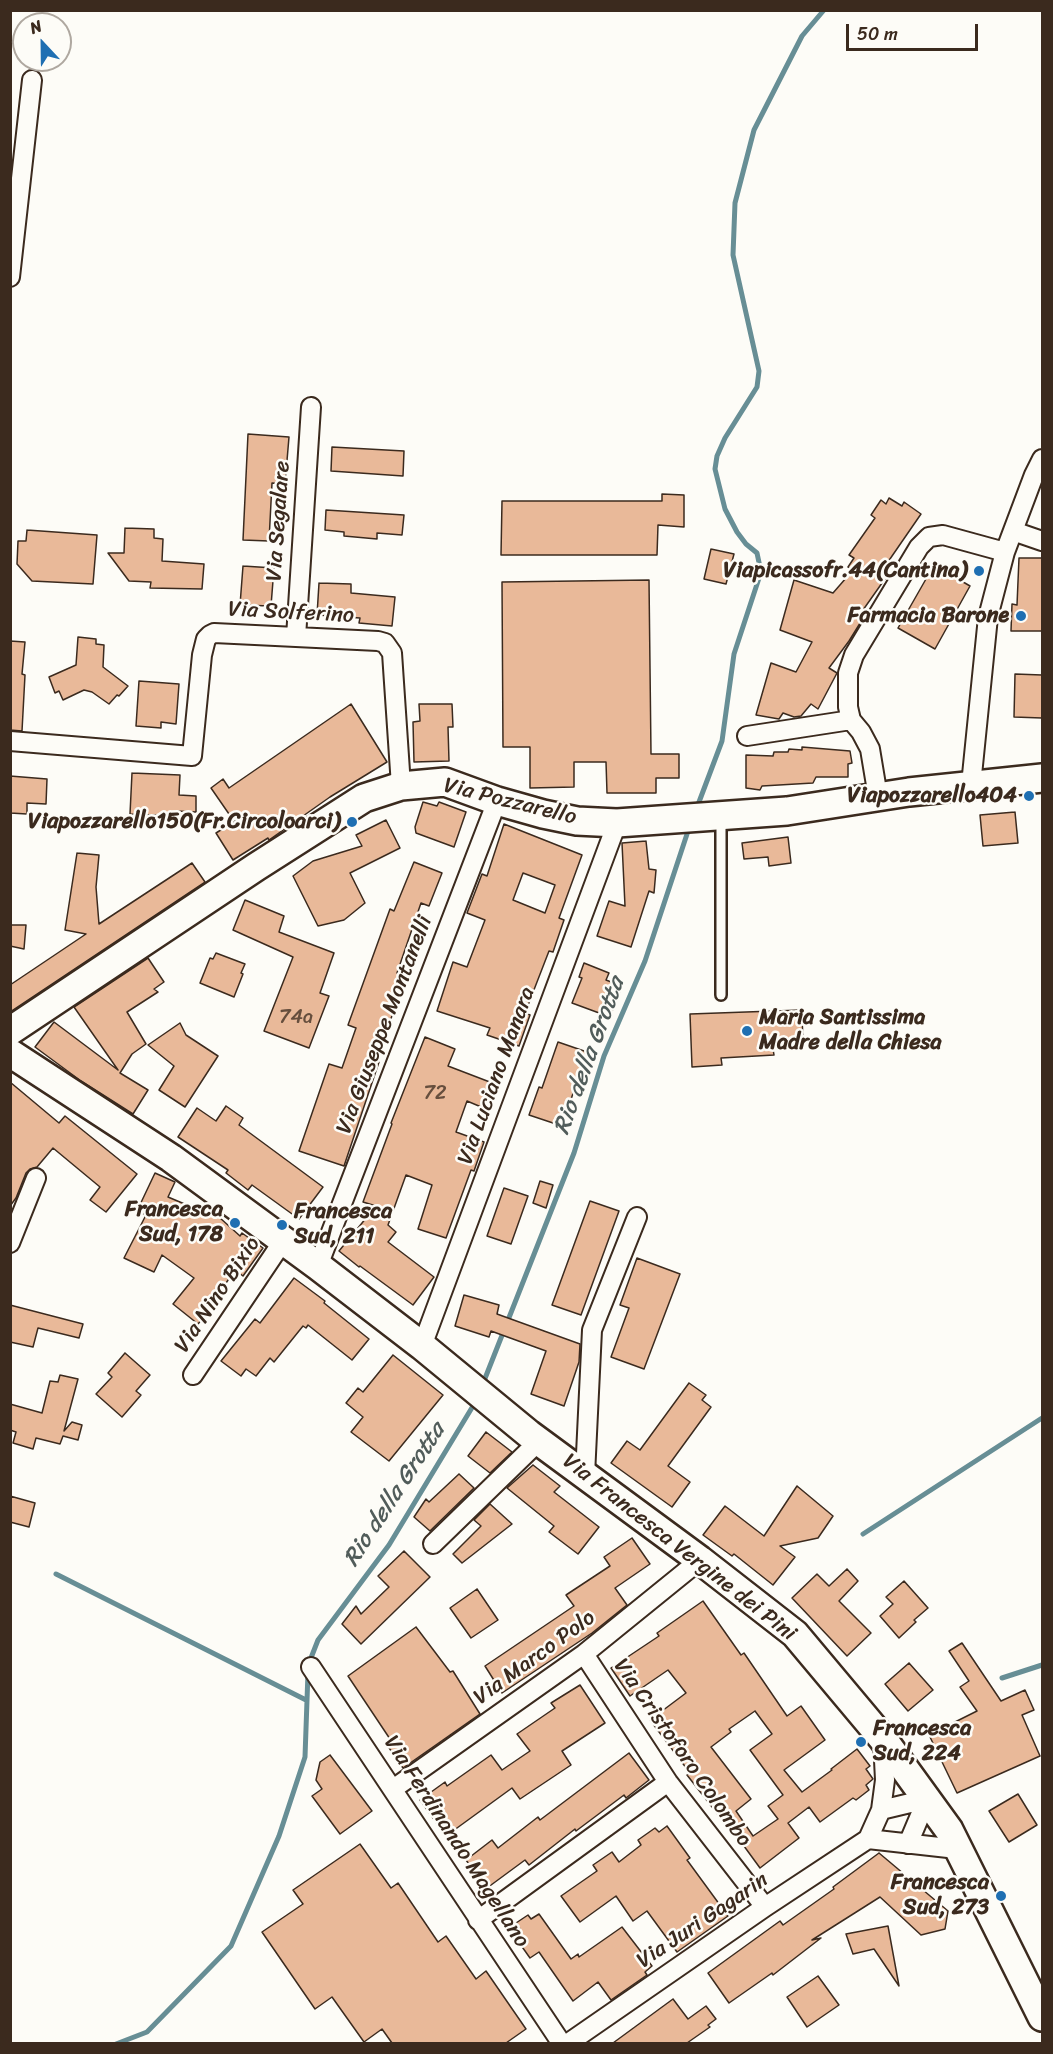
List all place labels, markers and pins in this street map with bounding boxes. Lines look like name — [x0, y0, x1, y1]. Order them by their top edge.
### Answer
place label: Viapicassofr.44(Cantina) — [723, 558, 967, 584]
marker: Viapicassofr.44(Cantina) — [972, 564, 986, 578]
place label: Farmacia Barone — [848, 603, 1009, 629]
marker: Farmacia Barone — [1014, 609, 1028, 623]
place label: Viapozzarello404 — [847, 783, 1017, 809]
marker: Viapozzarello404 — [1022, 789, 1036, 803]
place label: Viapozzarello150(Fr.Circoloarci) — [28, 809, 340, 835]
marker: Viapozzarello150(Fr.Circoloarci) — [345, 815, 359, 829]
place label: Maria Santissima Madre della Chiesa — [759, 1005, 942, 1056]
marker: Maria Santissima Madre della Chiesa — [740, 1024, 754, 1038]
place label: Francesca Sud, 178 — [125, 1197, 223, 1248]
place label: Francesca Sud, 211 — [294, 1199, 392, 1250]
marker: Francesca Sud, 178 — [228, 1216, 242, 1230]
marker: Francesca Sud, 211 — [275, 1218, 289, 1232]
place label: Francesca Sud, 224 — [873, 1716, 971, 1768]
marker: Francesca Sud, 224 — [854, 1735, 868, 1749]
place label: Francesca Sud, 273 — [891, 1870, 989, 1922]
marker: Francesca Sud, 273 — [994, 1889, 1008, 1903]

